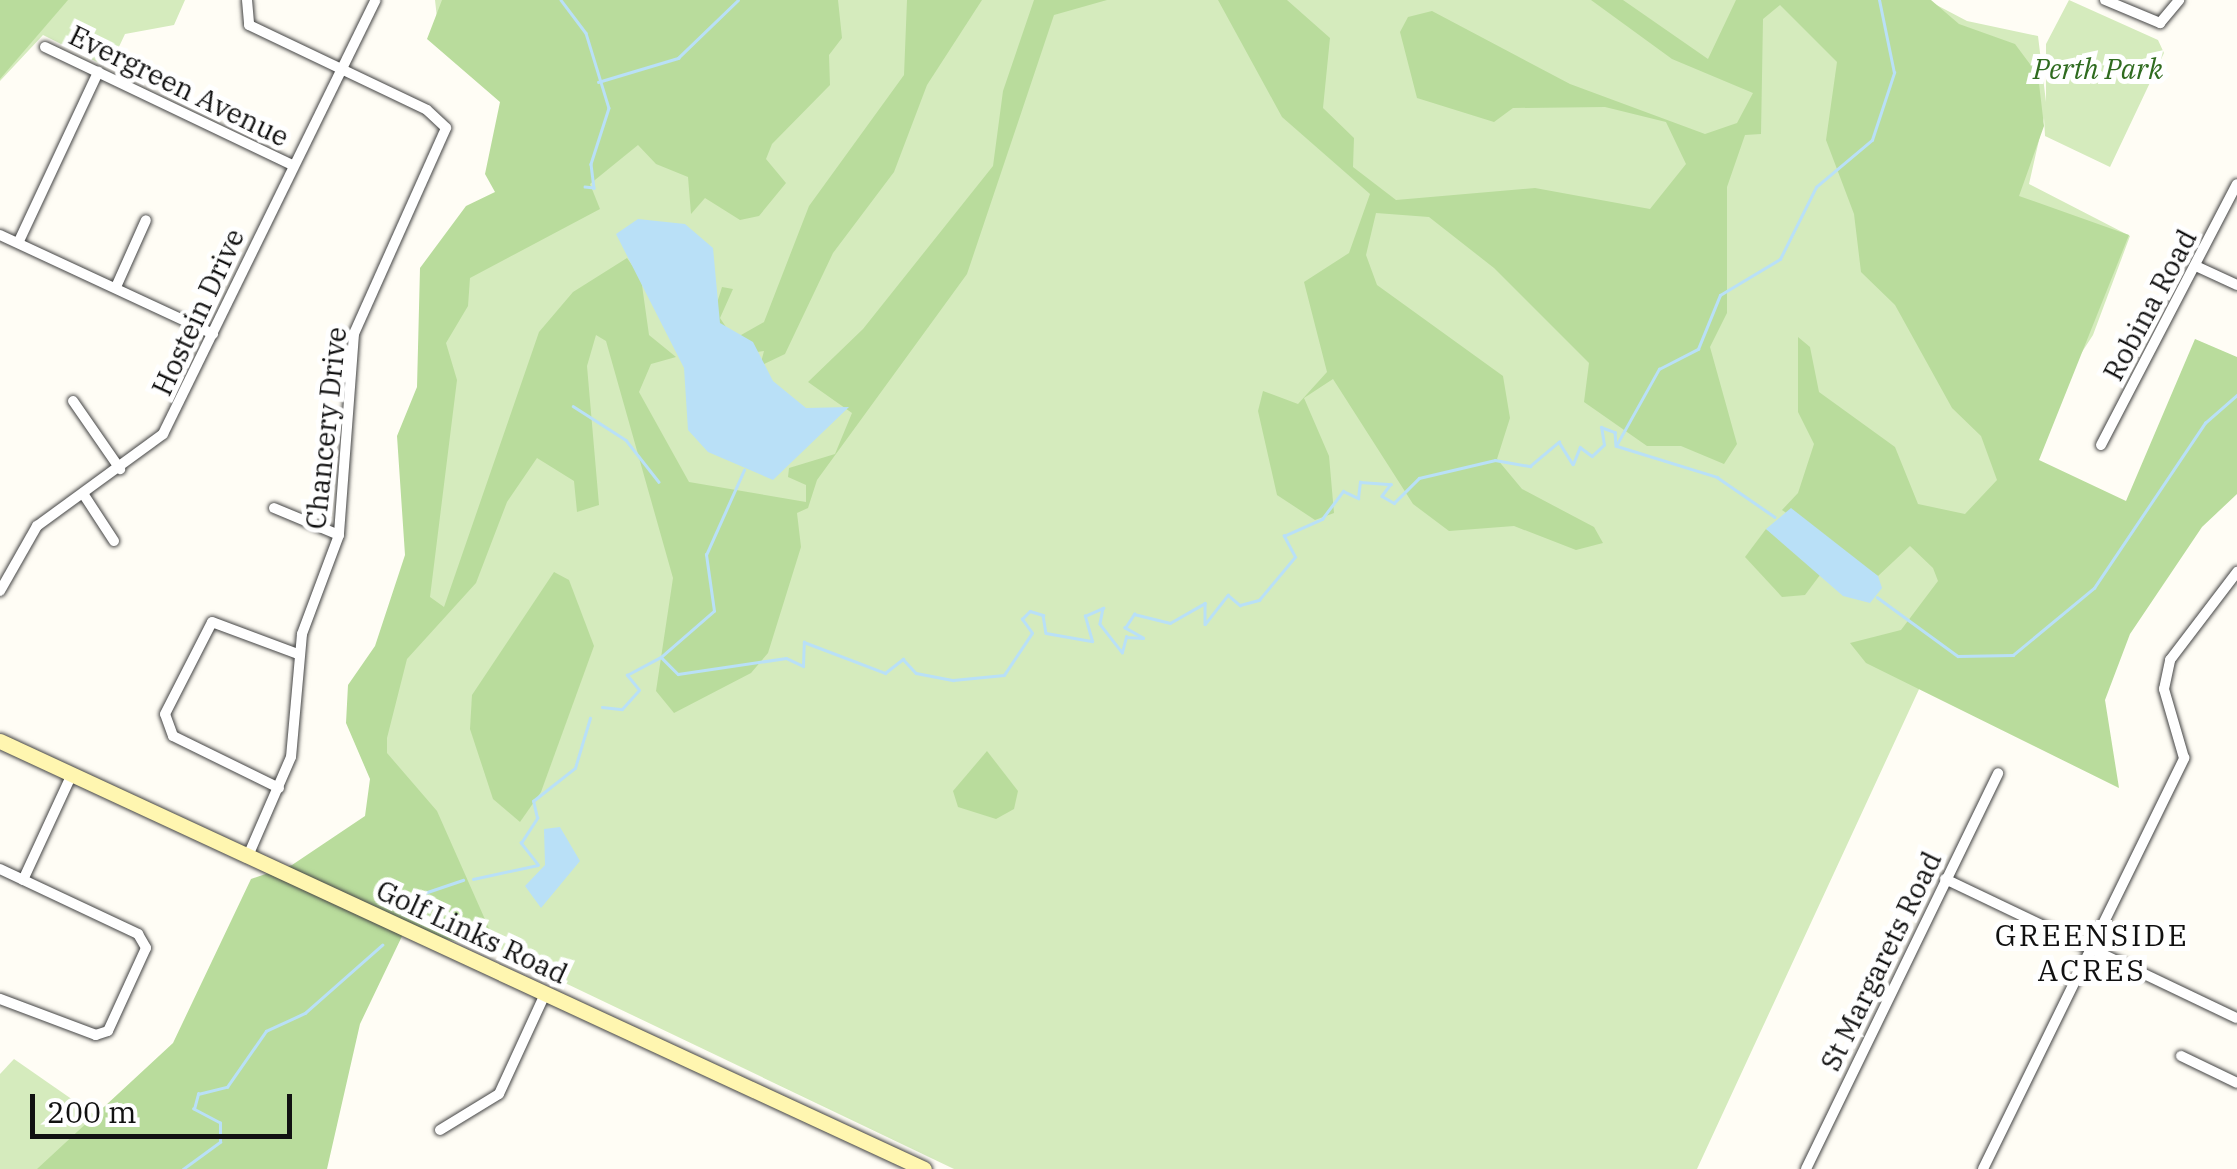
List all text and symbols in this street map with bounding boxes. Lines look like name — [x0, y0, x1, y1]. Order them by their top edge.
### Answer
street label: Evergreen Avenue — [64, 18, 294, 154]
park label: Perth Park — [2033, 52, 2163, 86]
street label: Hostein Drive — [145, 223, 251, 401]
street label: Robina Road — [2096, 224, 2204, 386]
street label: Chancery Drive — [299, 325, 353, 531]
street label: St Margarets Road — [1813, 846, 1949, 1076]
street label: Golf Links Road — [371, 873, 573, 991]
district label: GREENSIDE ACRES — [1995, 917, 2189, 988]
scale bar — [35, 1074, 298, 1136]
text: 200 m — [47, 1092, 137, 1131]

